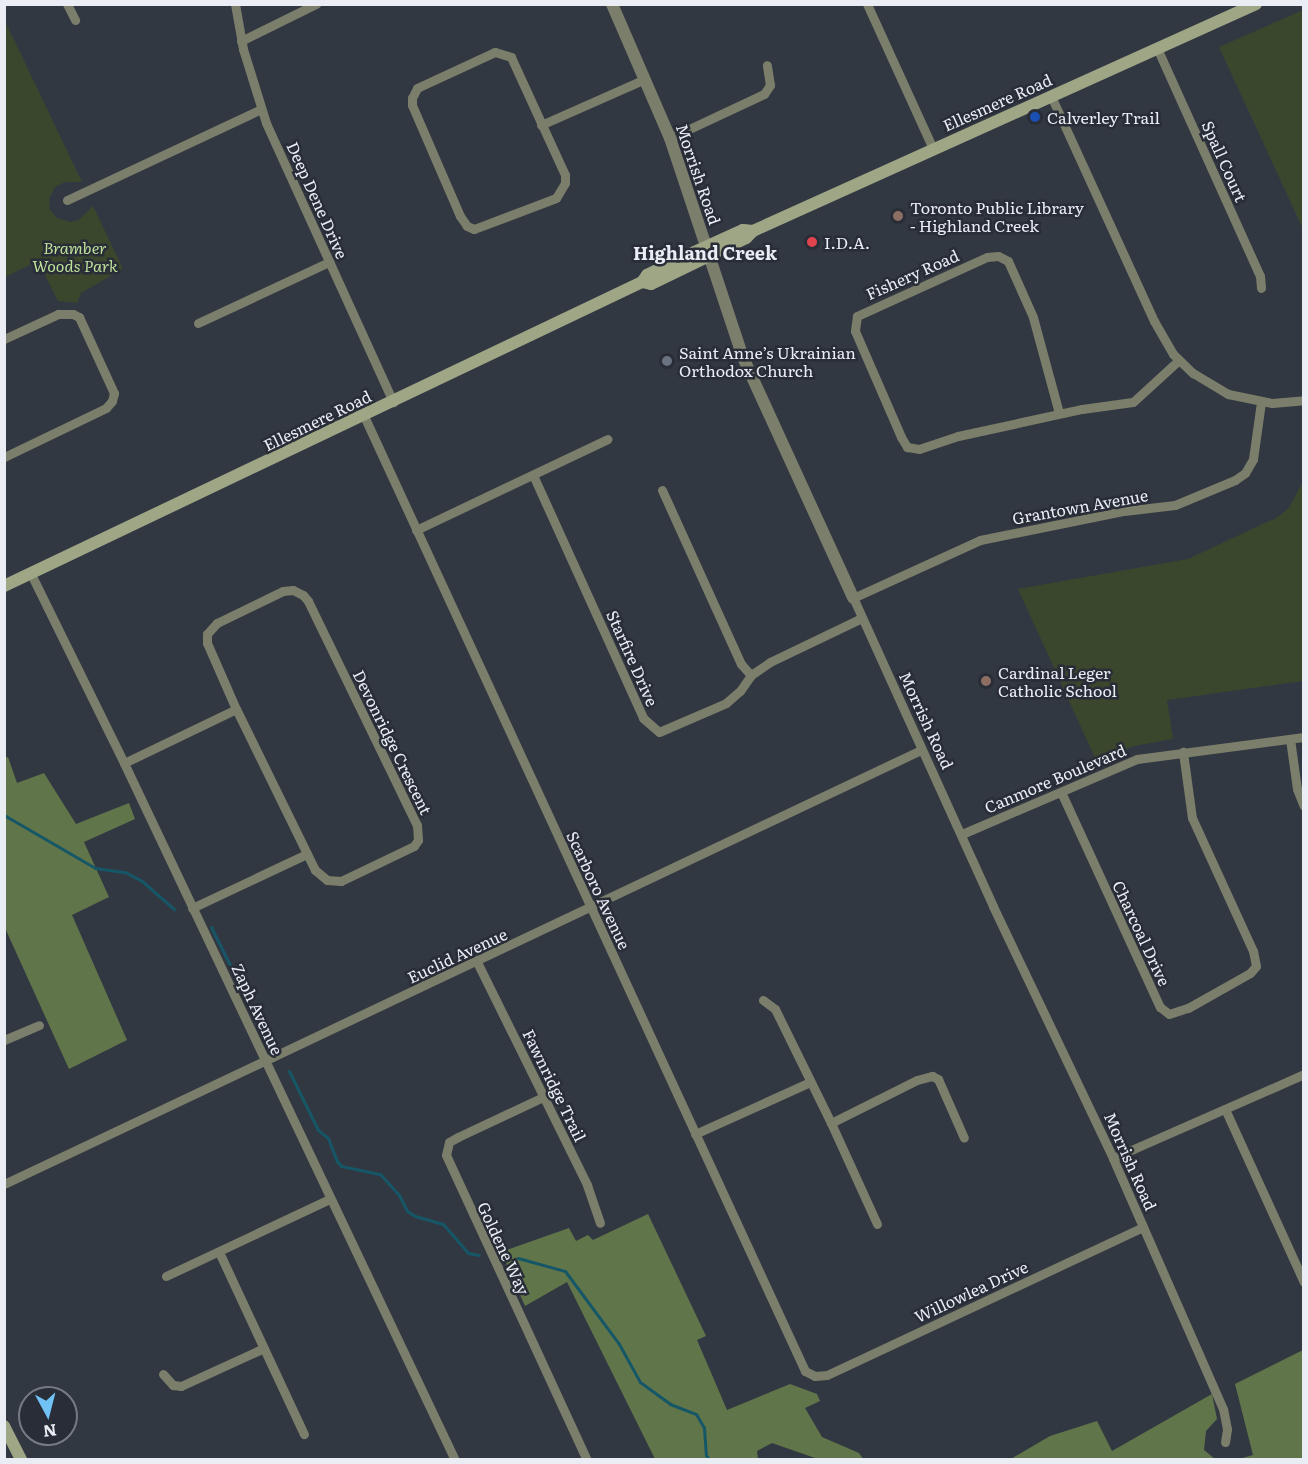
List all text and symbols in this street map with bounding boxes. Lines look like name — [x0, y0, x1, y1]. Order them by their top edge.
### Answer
street label: Ellesmere Road — [940, 69, 1054, 135]
place label: Calverley Trail — [1047, 107, 1160, 127]
marker: Calverley Trail — [1028, 110, 1042, 124]
street label: Spall Court — [1199, 118, 1251, 204]
street label: Morrish Road — [673, 121, 725, 227]
street label: Deep Dene Drive — [284, 138, 352, 262]
place label: Toronto Public Library - Highland Creek — [910, 197, 1084, 235]
marker: Toronto Public Library - Highland Creek — [891, 209, 905, 223]
place label: I.D.A. — [824, 232, 870, 252]
marker: I.D.A. — [805, 235, 819, 249]
park label: Bramber Woods Park — [32, 237, 118, 275]
district label: Highland Creek — [633, 242, 777, 264]
street label: Fishery Road — [863, 245, 961, 303]
place label: Saint Anne’s Ukrainian Orthodox Church — [679, 342, 856, 380]
marker: Saint Anne’s Ukrainian Orthodox Church — [660, 354, 674, 368]
street label: Ellesmere Road — [260, 386, 374, 454]
street label: Grantown Avenue — [1011, 485, 1149, 527]
street label: Starfire Drive — [603, 607, 663, 709]
place label: Cardinal Leger Catholic School — [998, 662, 1117, 700]
street label: Devonridge Crescent — [350, 667, 436, 817]
street label: Morrish Road — [896, 668, 958, 772]
marker: Cardinal Leger Catholic School — [979, 674, 993, 688]
street label: Canmore Boulevard — [981, 740, 1129, 816]
street label: Scarboro Avenue — [563, 828, 635, 952]
street label: Charcoal Drive — [1109, 877, 1175, 989]
street label: Euclid Avenue — [404, 923, 510, 987]
street label: Zaph Avenue — [228, 960, 288, 1058]
street label: Fawnridge Trail — [520, 1026, 590, 1144]
street label: Morrish Road — [1101, 1109, 1161, 1213]
street label: Goldene Way — [474, 1198, 534, 1298]
street label: Willowlea Drive — [911, 1256, 1031, 1326]
north arrow — [18, 1386, 78, 1446]
text: N — [42, 1419, 58, 1445]

